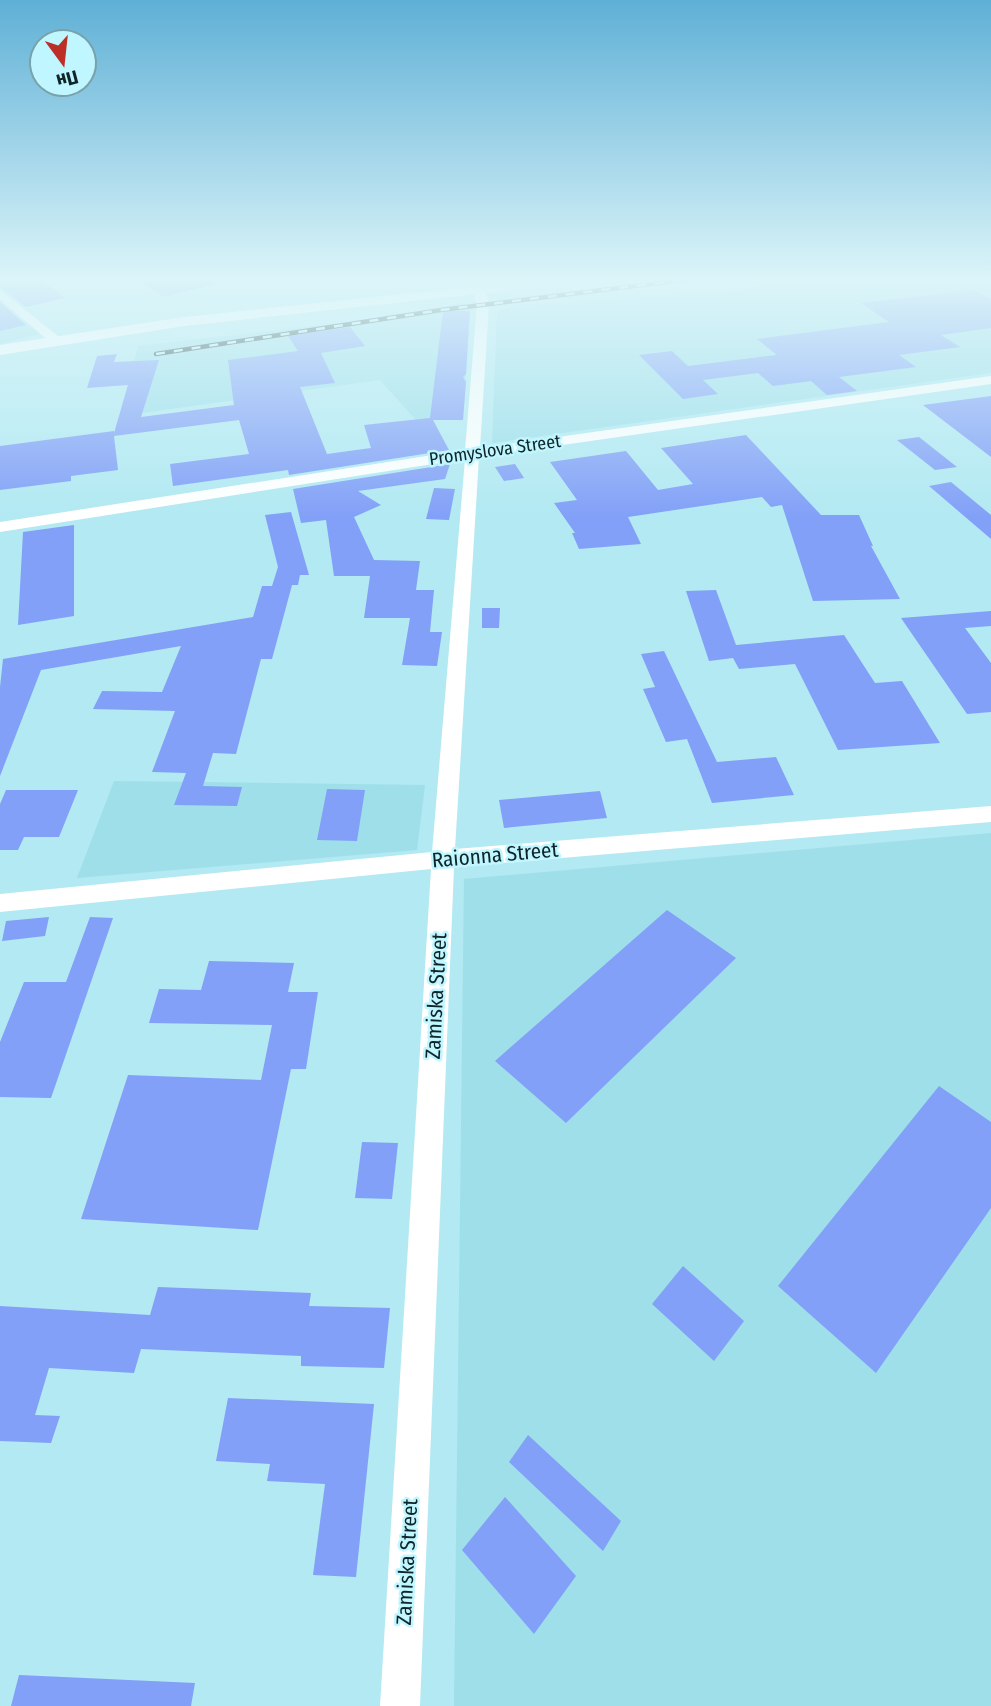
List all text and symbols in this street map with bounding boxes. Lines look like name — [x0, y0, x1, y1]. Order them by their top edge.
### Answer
north arrow — [28, 28, 98, 98]
text: Пн — [54, 65, 81, 93]
street label: Promyslova Street — [428, 430, 562, 470]
street label: Raionna Street — [431, 837, 559, 873]
street label: Zamiska Street — [420, 932, 452, 1060]
street label: Zamiska Street — [391, 1498, 423, 1626]

